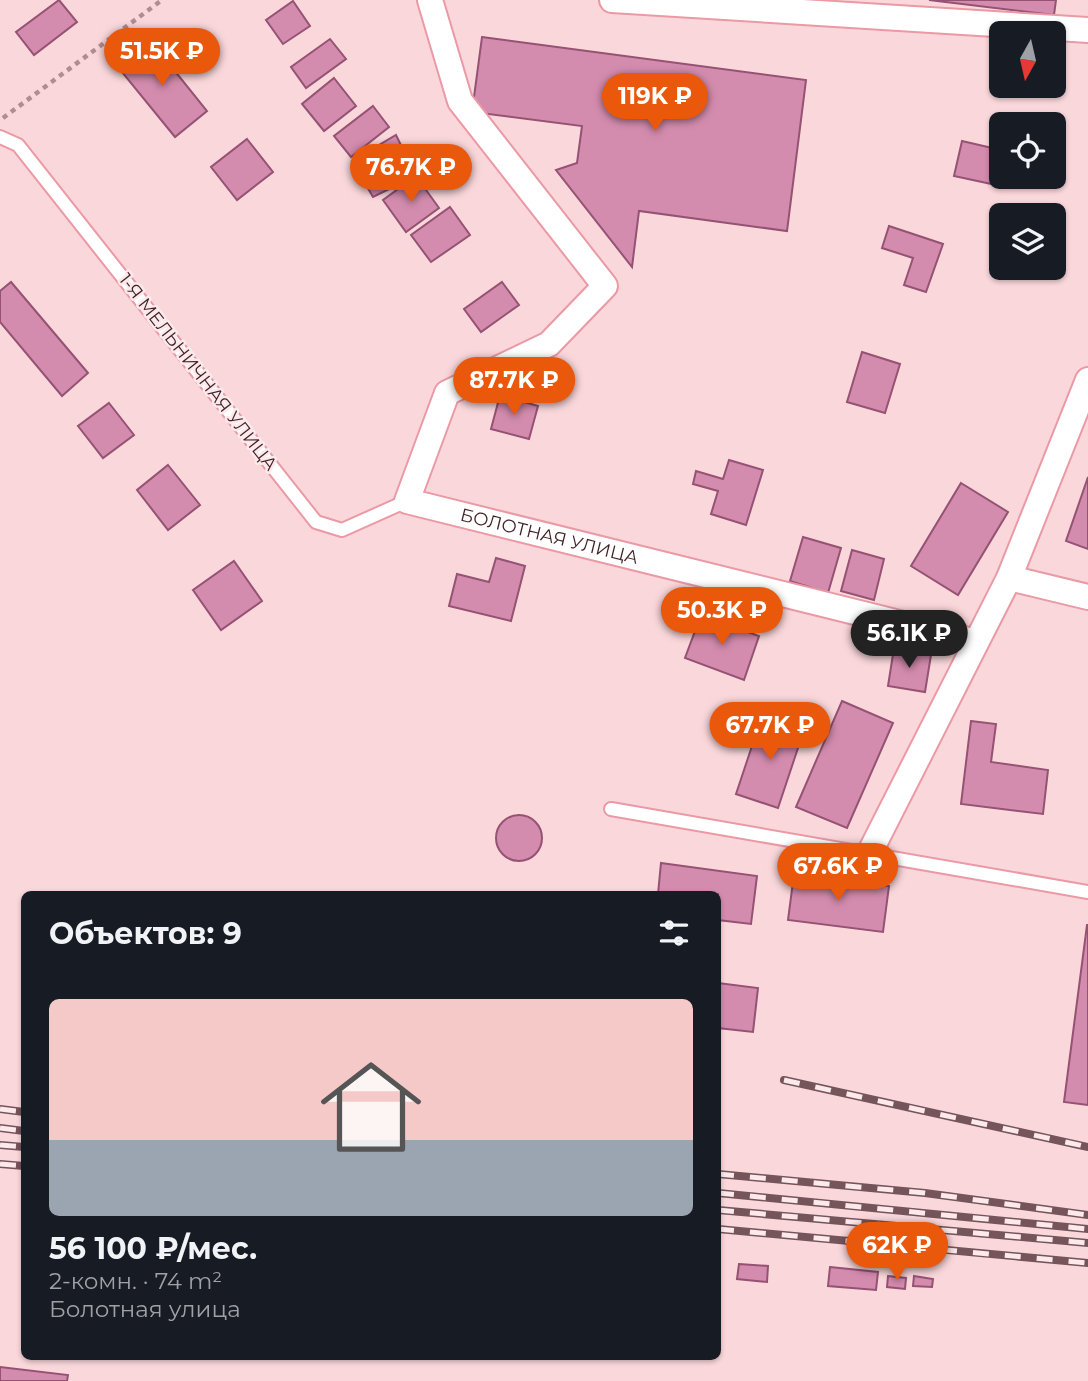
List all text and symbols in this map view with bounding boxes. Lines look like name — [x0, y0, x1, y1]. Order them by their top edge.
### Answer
north arrow — [989, 21, 1066, 98]
map controls — [989, 21, 1066, 280]
pin: 51.5K ₽ — [97, 28, 227, 88]
text: 51.5K ₽ — [120, 37, 204, 65]
pin: 119K ₽ — [598, 74, 712, 133]
text: 119K ₽ — [618, 82, 692, 110]
button: locate — [989, 112, 1066, 189]
pin: 76.7K ₽ — [346, 144, 476, 204]
text: 76.7K ₽ — [366, 153, 456, 181]
button: layers — [989, 203, 1066, 280]
street label: 1-Я МЕЛЬНИЧНАЯ УЛИЦА — [114, 269, 282, 475]
pin: 87.7K ₽ — [449, 358, 579, 417]
text: 87.7K ₽ — [469, 366, 559, 394]
street label: БОЛОТНАЯ УЛИЦА — [458, 504, 641, 569]
pin: 50.3K ₽ — [657, 588, 787, 647]
text: 50.3K ₽ — [677, 596, 767, 624]
pin: 56.1K ₽ — [844, 610, 974, 670]
text: 56.1K ₽ — [867, 619, 951, 647]
pin: 67.7K ₽ — [705, 702, 835, 762]
text: 67.7K ₽ — [726, 711, 815, 739]
pin: 67.6K ₽ — [773, 844, 903, 903]
text: 67.6K ₽ — [793, 852, 883, 880]
icon: filters — [655, 914, 693, 952]
text: Объектов: 9 — [49, 915, 242, 952]
icon: home — [308, 1044, 434, 1170]
pin: 62K ₽ — [848, 1222, 946, 1282]
text: 56 100 ₽/мес. — [49, 1230, 257, 1267]
text: 62K ₽ — [862, 1231, 932, 1259]
text: 2-комн. · 74 m² — [49, 1267, 222, 1295]
text: Болотная улица — [49, 1295, 241, 1323]

